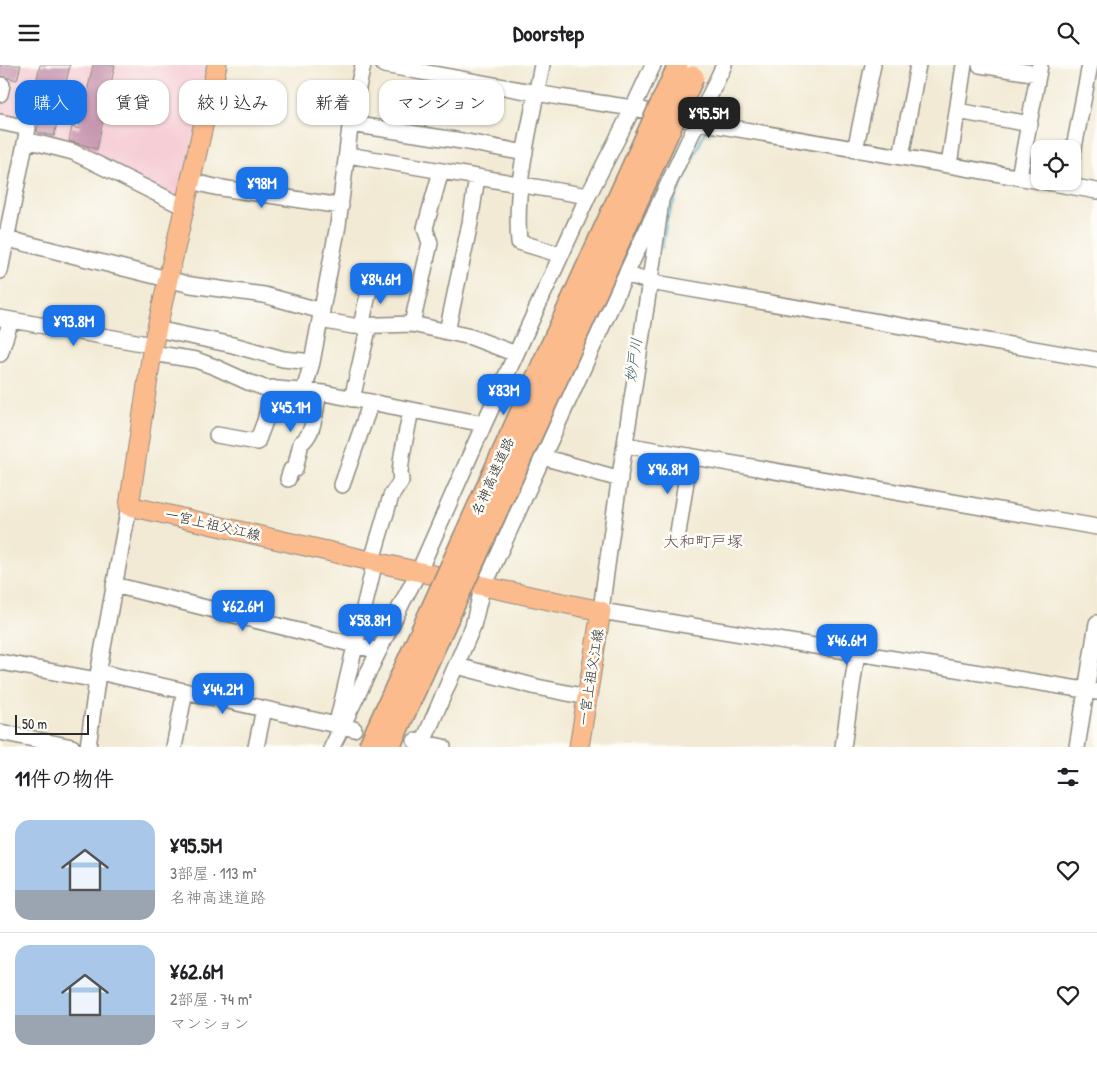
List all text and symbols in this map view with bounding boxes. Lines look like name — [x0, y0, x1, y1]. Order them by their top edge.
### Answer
text: Doorstep — [513, 18, 584, 48]
icon: menu — [15, 19, 43, 47]
icon: search — [1054, 19, 1082, 47]
chip: 購入 — [15, 80, 87, 125]
chip: 賃貸 — [97, 80, 169, 125]
chip: 絞り込み — [179, 80, 287, 125]
chip: 新着 — [297, 80, 369, 125]
chip: マンション — [379, 80, 504, 125]
pin: ¥95.5M — [668, 97, 750, 139]
text: ¥95.5M — [689, 102, 729, 124]
map controls — [1031, 140, 1081, 190]
button: locate — [1031, 140, 1081, 190]
pin: ¥98M — [232, 167, 292, 209]
text: ¥98M — [247, 172, 277, 194]
pin: ¥84.6M — [340, 263, 422, 305]
text: ¥84.6M — [361, 268, 401, 290]
pin: ¥93.8M — [33, 305, 115, 347]
text: ¥93.8M — [54, 310, 94, 332]
water label: 妙戸川 — [619, 336, 647, 384]
pin: ¥83M — [474, 373, 534, 416]
text: ¥83M — [488, 379, 520, 401]
pin: ¥45.1M — [250, 391, 332, 433]
text: ¥45.1M — [272, 396, 310, 418]
street label: 名神高速道路 — [466, 434, 518, 518]
pin: ¥96.8M — [627, 453, 709, 495]
text: ¥96.8M — [648, 458, 688, 480]
street label: 一宮上祖父江線 — [163, 504, 263, 544]
district label: 大和町戸塚 — [663, 530, 743, 552]
pin: ¥62.6M — [202, 589, 284, 632]
text: ¥62.6M — [223, 595, 263, 617]
pin: ¥58.8M — [329, 603, 411, 646]
text: ¥58.8M — [350, 609, 391, 631]
pin: ¥46.6M — [806, 623, 888, 666]
street label: 一宮上祖父江線 — [573, 627, 607, 727]
text: ¥46.6M — [827, 629, 867, 651]
pin: ¥44.2M — [182, 673, 264, 715]
text: ¥44.2M — [203, 678, 243, 700]
scale bar — [15, 712, 89, 735]
text: 50 m — [22, 714, 47, 733]
icon: filters — [1054, 763, 1082, 791]
text: 11件の物件 — [15, 764, 114, 793]
text: ¥95.5M — [170, 831, 222, 860]
icon: home — [55, 840, 115, 900]
icon: heart — [1054, 856, 1082, 884]
text: 3部屋 · 113 m² — [170, 862, 257, 884]
text: 名神高速道路 — [170, 886, 266, 908]
text: ¥62.6M — [170, 957, 223, 986]
icon: home — [55, 965, 115, 1025]
icon: heart — [1054, 981, 1082, 1009]
text: 2部屋 · 74 m² — [170, 988, 252, 1010]
text: マンション — [170, 1012, 249, 1034]

